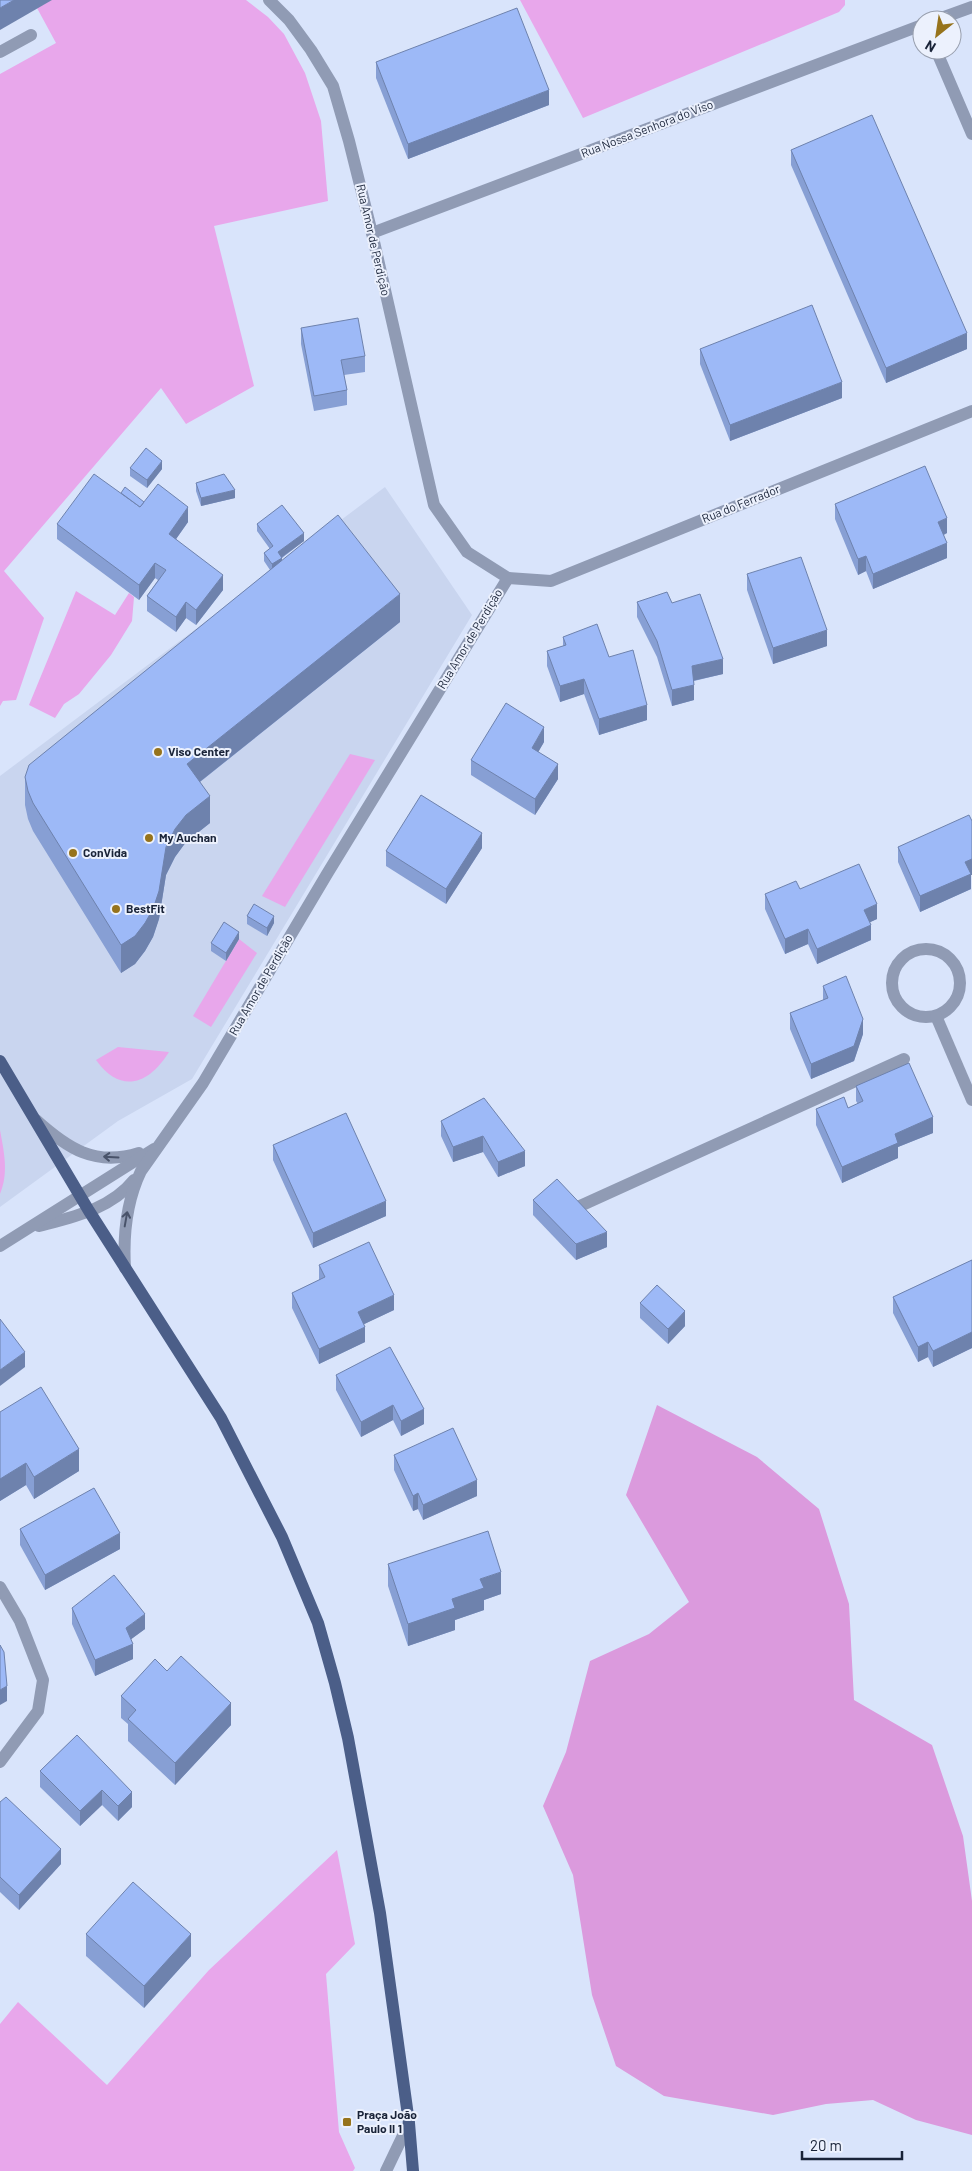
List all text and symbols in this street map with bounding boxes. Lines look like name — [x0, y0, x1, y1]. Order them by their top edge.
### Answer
north arrow — [912, 10, 962, 60]
text: N — [922, 37, 939, 56]
street label: Rua Nossa Senhora do Viso — [579, 96, 715, 160]
street label: Rua Amor de Perdição — [354, 183, 394, 297]
street label: Rua do Ferrador — [700, 481, 782, 525]
street label: Rua Amor de Perdição — [434, 586, 505, 691]
place label: Viso Center — [168, 744, 230, 758]
marker: Viso Center — [152, 746, 164, 758]
place label: My Auchan — [159, 830, 217, 844]
marker: My Auchan — [143, 832, 155, 844]
place label: ConVida — [83, 845, 127, 859]
marker: ConVida — [67, 847, 79, 859]
place label: BestFit — [126, 901, 165, 915]
marker: BestFit — [110, 903, 122, 915]
street label: Rua Amor de Perdição — [226, 932, 295, 1037]
one-way arrow — [103, 1152, 119, 1161]
one-way arrow — [122, 1211, 132, 1227]
place label: Praça João Paulo II 1 — [357, 2107, 417, 2135]
marker: Praça João Paulo II 1 — [341, 2116, 353, 2128]
scale bar — [802, 2128, 902, 2160]
text: 20 m — [810, 2136, 842, 2154]

